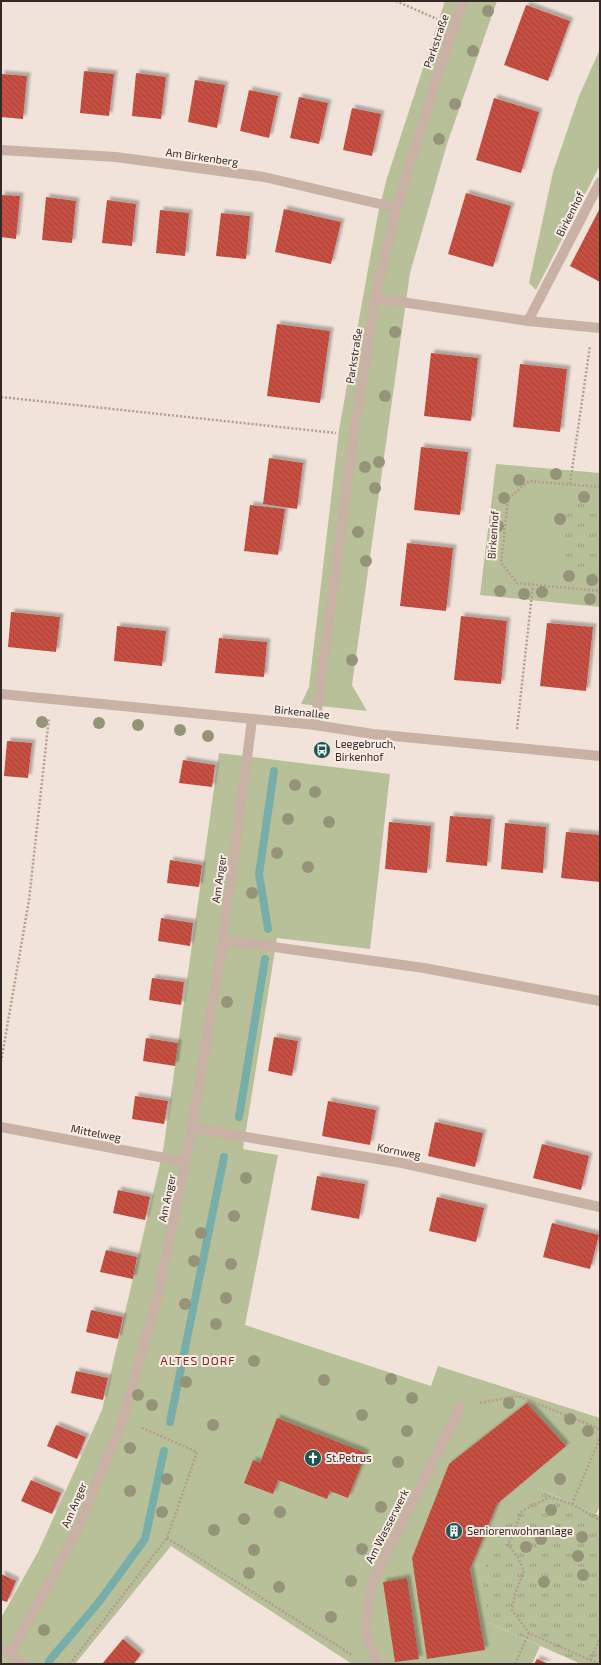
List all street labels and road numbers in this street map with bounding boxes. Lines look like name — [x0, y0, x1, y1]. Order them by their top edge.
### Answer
street label: Parkstraße — [420, 12, 451, 69]
street label: Am Birkenberg — [165, 145, 239, 168]
street label: Birkenhof — [553, 188, 587, 238]
street label: Parkstraße — [343, 327, 364, 385]
street label: Birkenhof — [484, 510, 501, 560]
street label: Birkenallee — [273, 702, 331, 721]
street label: Am Anger — [209, 854, 228, 904]
street label: Mittelweg — [70, 1121, 122, 1144]
street label: Kornweg — [376, 1140, 422, 1161]
street label: Am Anger — [155, 1172, 178, 1223]
street label: Am Anger — [58, 1479, 89, 1530]
street label: Am Wasserwerk — [362, 1486, 411, 1565]

